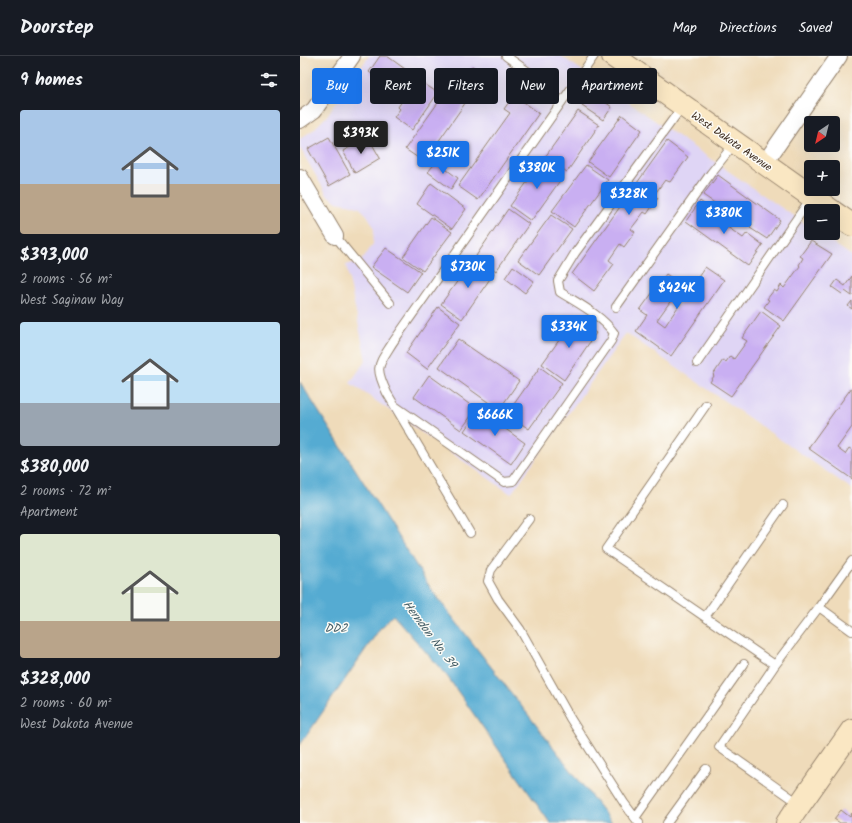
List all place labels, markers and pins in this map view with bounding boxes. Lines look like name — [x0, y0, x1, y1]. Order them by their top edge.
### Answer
pin: $393K — [333, 121, 389, 155]
pin: $251K — [415, 141, 471, 175]
pin: $380K — [509, 156, 565, 190]
pin: $328K — [601, 182, 657, 216]
pin: $380K — [696, 201, 752, 235]
pin: $730K — [440, 255, 496, 289]
pin: $424K — [649, 276, 705, 310]
pin: $334K — [541, 315, 597, 349]
pin: $666K — [467, 403, 523, 437]

